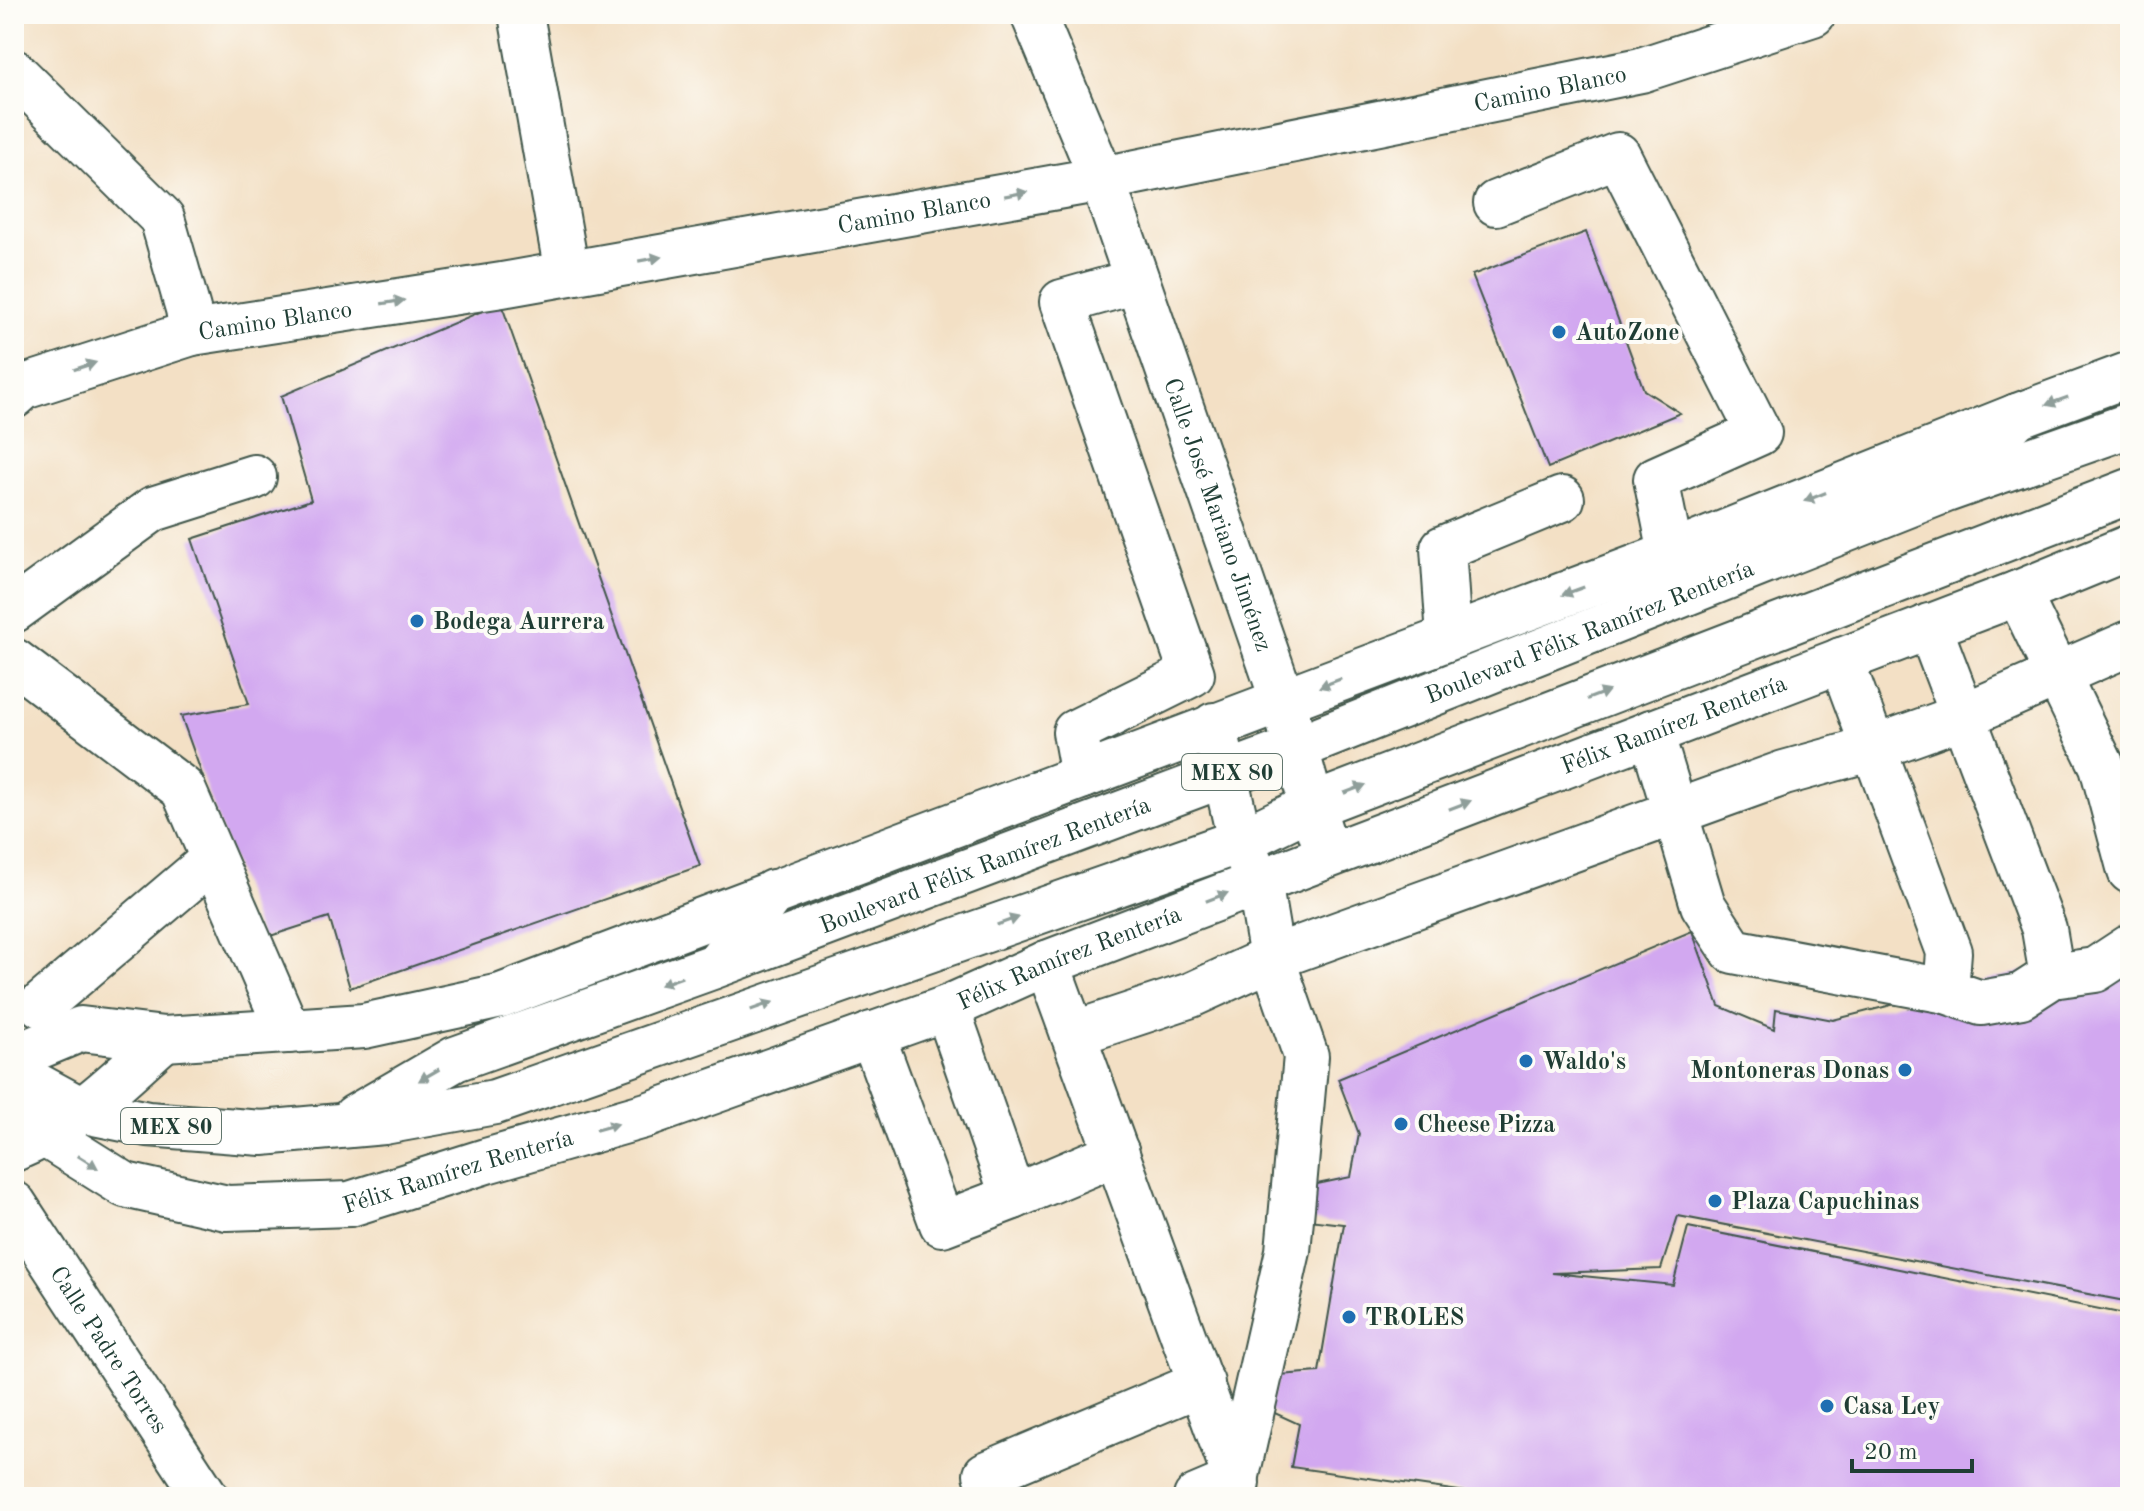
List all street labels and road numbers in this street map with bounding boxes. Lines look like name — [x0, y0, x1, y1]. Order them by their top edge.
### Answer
street label: Camino Blanco — [1472, 63, 1629, 118]
street label: Camino Blanco — [836, 189, 993, 240]
street label: Camino Blanco — [197, 298, 354, 346]
street label: Calle José Mariano Jiménez — [1158, 375, 1275, 655]
street label: Boulevard Félix Ramírez Rentería — [1423, 557, 1758, 709]
street label: Félix Ramírez Rentería — [1558, 672, 1791, 780]
road number: MEX 80 — [1182, 754, 1282, 790]
street label: Boulevard Félix Ramírez Rentería — [817, 794, 1154, 939]
street label: Félix Ramírez Rentería — [954, 903, 1185, 1016]
road number: MEX 80 — [121, 1108, 221, 1144]
street label: Félix Ramírez Rentería — [340, 1127, 576, 1219]
street label: Calle Padre Torres — [44, 1263, 171, 1439]

